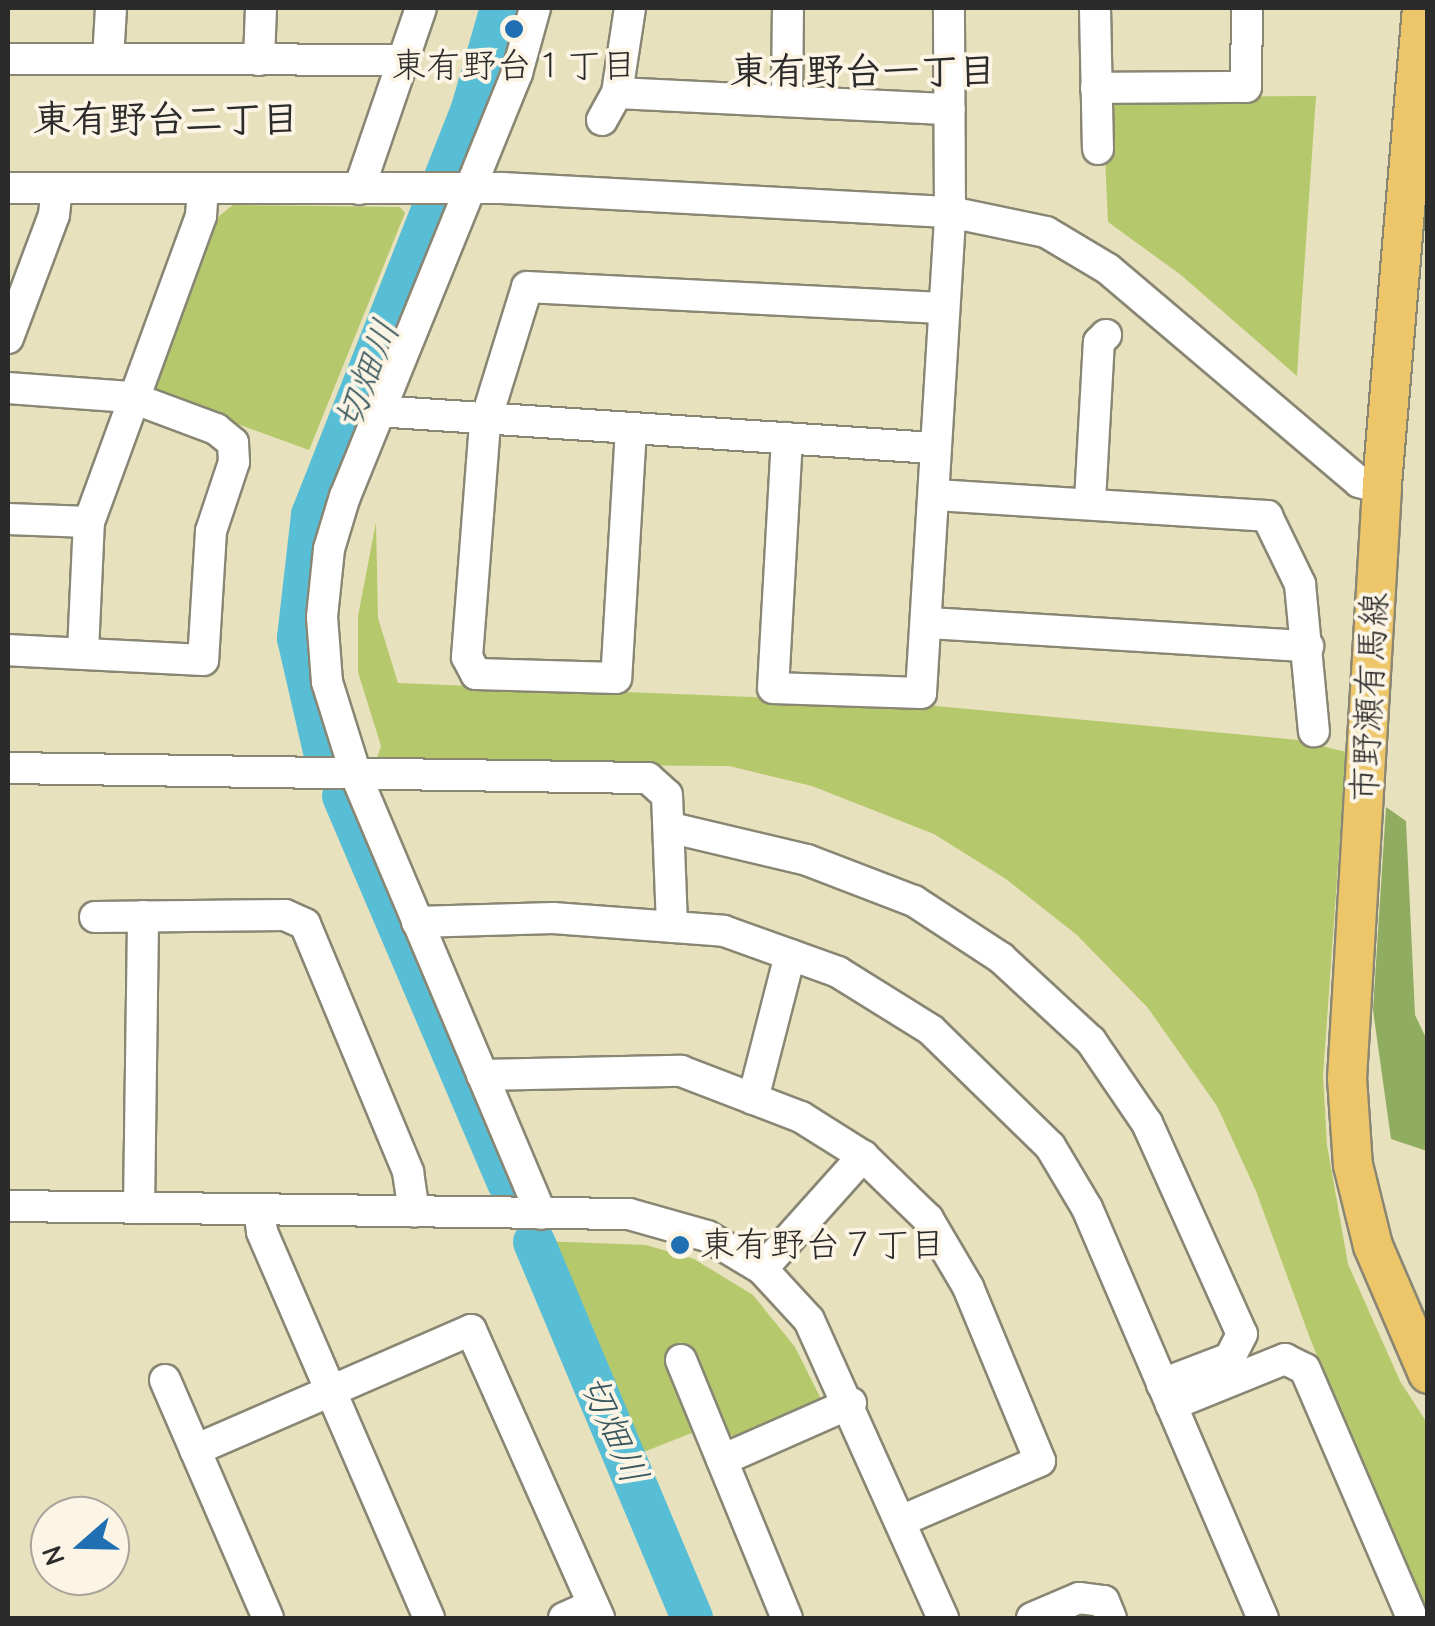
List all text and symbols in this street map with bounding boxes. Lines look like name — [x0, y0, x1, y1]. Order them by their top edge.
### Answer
marker: 東有野台１丁目 — [503, 18, 525, 40]
place label: 東有野台１丁目 — [392, 45, 636, 87]
district label: 東有野台一丁目 — [730, 50, 996, 96]
district label: 東有野台二丁目 — [33, 98, 299, 144]
water label: 切畑川 — [326, 314, 410, 436]
street label: 市野瀬有馬線 — [1344, 591, 1396, 803]
place label: 東有野台７丁目 — [700, 1224, 945, 1266]
marker: 東有野台７丁目 — [669, 1234, 691, 1256]
water label: 切畑川 — [570, 1369, 656, 1491]
north arrow — [30, 1496, 130, 1596]
text: N — [36, 1542, 72, 1570]

